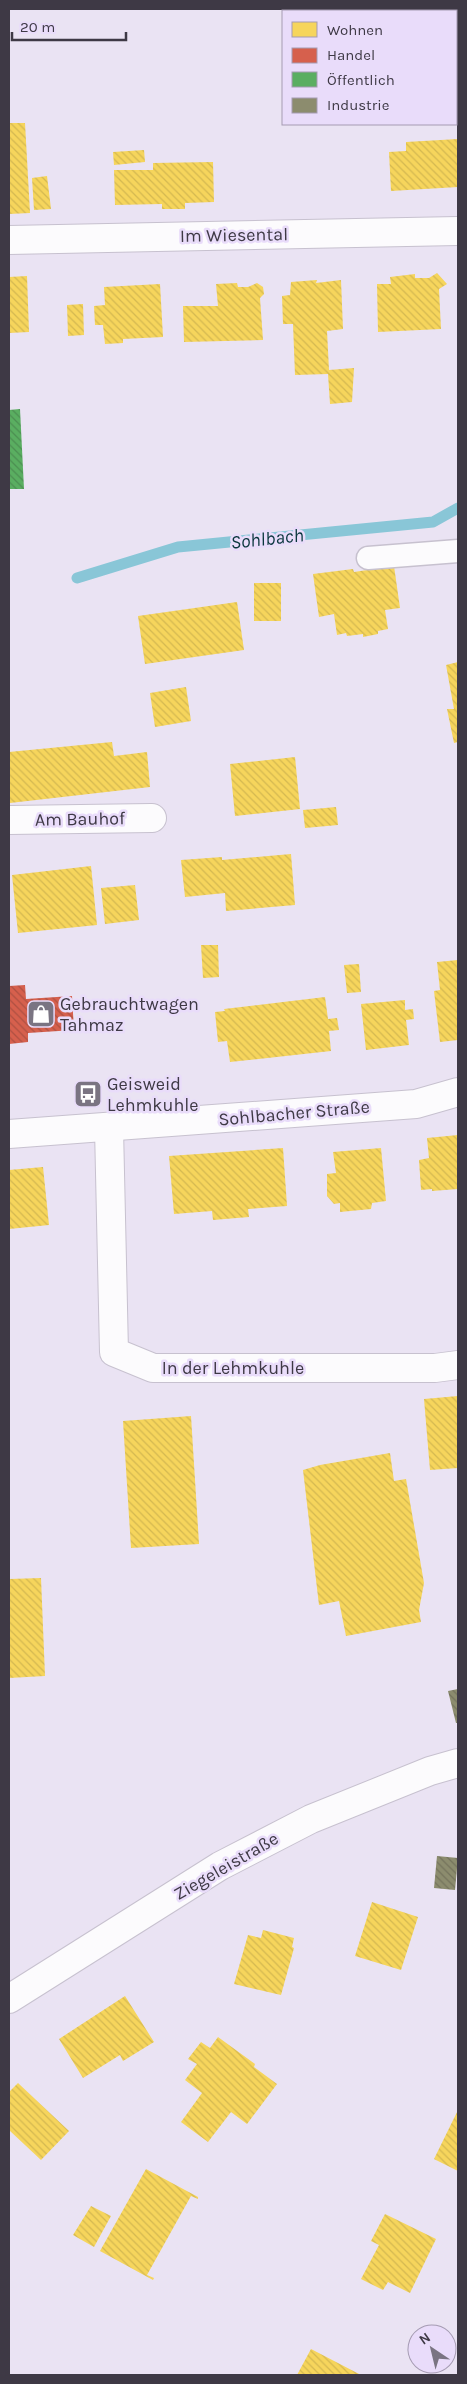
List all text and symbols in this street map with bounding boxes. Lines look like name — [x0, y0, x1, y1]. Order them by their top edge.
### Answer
scale bar — [12, 10, 126, 42]
legend — [282, 10, 457, 125]
text: 20 m — [20, 18, 55, 36]
text: Wohnen — [327, 21, 383, 39]
text: Handel — [327, 46, 375, 64]
text: Öffentlich — [327, 71, 395, 89]
text: Industrie — [327, 96, 389, 114]
street label: Im Wiesental — [180, 223, 288, 247]
water label: Sohlbach — [229, 524, 305, 554]
street label: Am Bauhof — [35, 807, 126, 831]
place label: Gebrauchtwagen Tahmaz — [60, 993, 199, 1036]
shop icon: Gebrauchtwagen Tahmaz — [26, 999, 56, 1029]
place label: Geisweid Lehmkuhle — [107, 1073, 199, 1116]
bus stop icon: Geisweid Lehmkuhle — [73, 1079, 103, 1109]
street label: Sohlbacher Straße — [217, 1095, 371, 1131]
street label: In der Lehmkuhle — [162, 1357, 304, 1379]
street label: Ziegeleistraße — [170, 1827, 282, 1905]
north arrow — [407, 2324, 457, 2374]
text: N — [416, 2329, 434, 2349]

